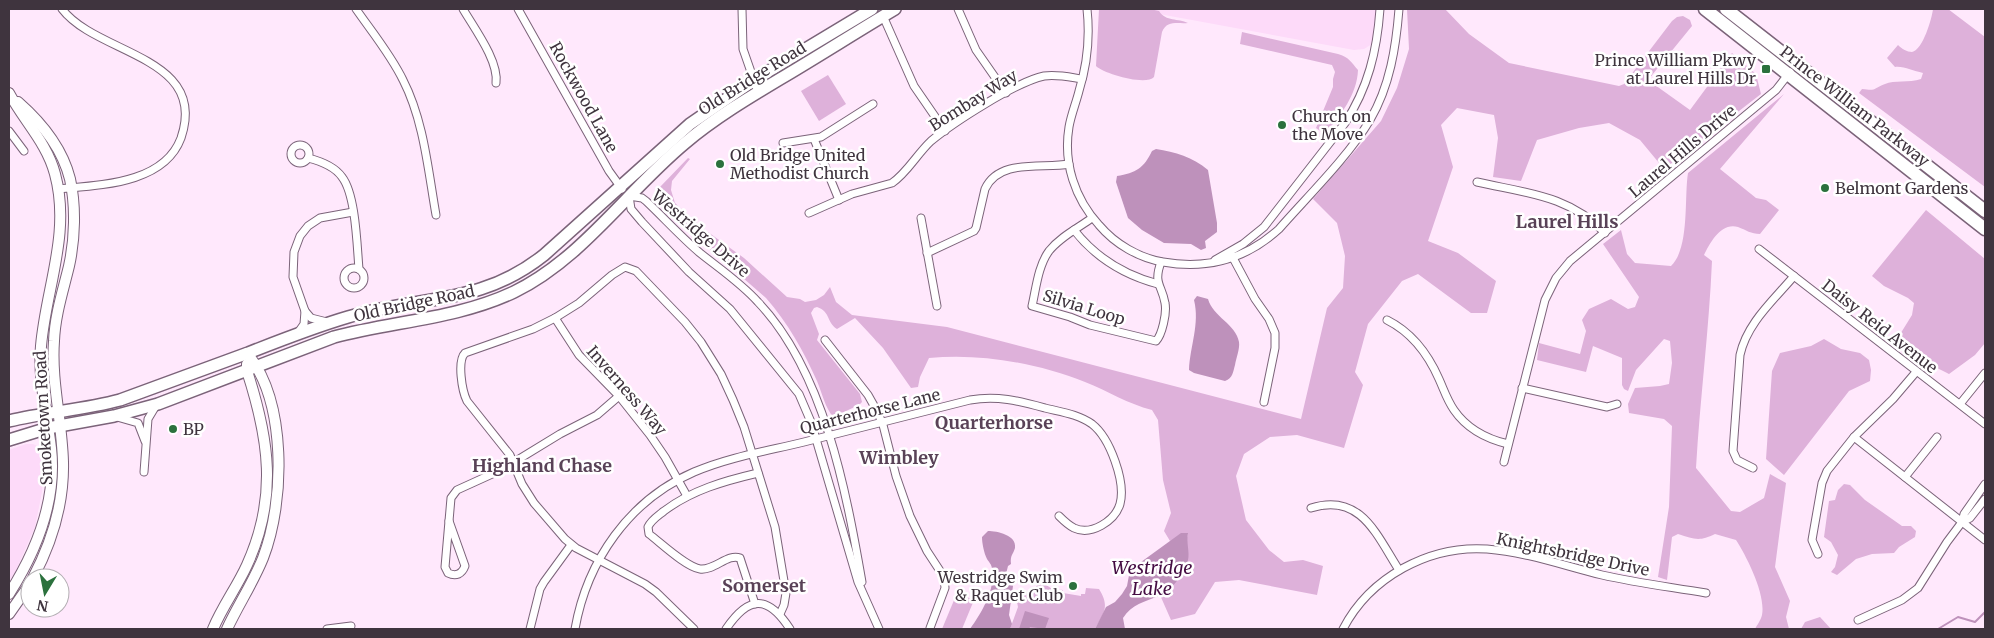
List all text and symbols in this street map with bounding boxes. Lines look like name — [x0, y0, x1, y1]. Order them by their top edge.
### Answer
street label: Old Bridge Road — [695, 37, 810, 119]
street label: Rockwood Lane — [545, 38, 623, 156]
street label: Prince William Parkway — [1776, 41, 1934, 171]
place label: Prince William Pkwy at Laurel Hills Dr — [1595, 50, 1757, 88]
marker: Prince William Pkwy at Laurel Hills Dr — [1760, 63, 1772, 75]
street label: Bombay Way — [925, 65, 1021, 135]
street label: Laurel Hills Drive — [1624, 100, 1740, 202]
place label: Church on the Move — [1292, 106, 1372, 144]
marker: Church on the Move — [1276, 119, 1288, 131]
place label: Old Bridge United Methodist Church — [730, 145, 869, 183]
marker: Old Bridge United Methodist Church — [714, 158, 726, 170]
place label: Belmont Gardens — [1835, 178, 1969, 198]
marker: Belmont Gardens — [1819, 182, 1831, 194]
street label: Westridge Drive — [647, 184, 754, 281]
district label: Laurel Hills — [1516, 210, 1618, 233]
street label: Daisy Reid Avenue — [1818, 275, 1942, 377]
street label: Old Bridge Road — [352, 280, 477, 326]
street label: Silvia Loop — [1040, 285, 1128, 329]
street label: Inverness Way — [583, 341, 672, 439]
street label: Smoketown Road — [29, 350, 57, 486]
street label: Quarterhorse Lane — [798, 384, 942, 438]
district label: Quarterhorse — [935, 411, 1053, 434]
place label: BP — [183, 419, 204, 439]
marker: BP — [167, 423, 179, 435]
district label: Wimbley — [858, 446, 939, 469]
district label: Highland Chase — [472, 454, 612, 477]
street label: Knightsbridge Drive — [1495, 528, 1651, 580]
water label: Westridge Lake — [1112, 556, 1192, 600]
place label: Westridge Swim & Raquet Club — [936, 567, 1063, 605]
north arrow — [20, 568, 70, 618]
district label: Somerset — [722, 574, 807, 597]
marker: Westridge Swim & Raquet Club — [1067, 580, 1079, 592]
text: N — [36, 596, 50, 616]

